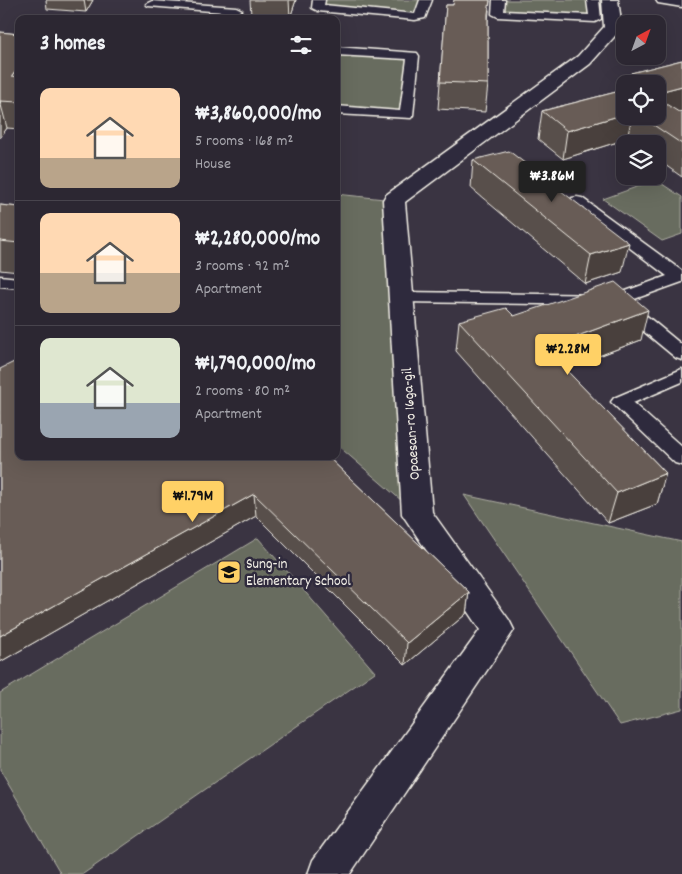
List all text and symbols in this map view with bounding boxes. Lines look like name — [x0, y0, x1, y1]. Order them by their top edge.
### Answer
north arrow — [616, 15, 666, 65]
map controls — [616, 15, 666, 185]
text: 3 homes — [40, 30, 106, 60]
icon: filters — [287, 31, 315, 59]
button: locate — [616, 75, 666, 125]
text: ₩3,860,000/mo — [195, 100, 321, 130]
icon: home — [80, 108, 140, 168]
text: 5 rooms · 168 m² — [195, 130, 293, 153]
button: layers — [616, 135, 666, 185]
text: House — [195, 153, 231, 176]
pin: ₩3.86M — [511, 160, 593, 203]
text: ₩3.86M — [530, 165, 574, 188]
text: ₩2,280,000/mo — [195, 225, 320, 255]
icon: home — [80, 233, 140, 293]
text: 3 rooms · 92 m² — [195, 255, 289, 278]
text: Apartment — [195, 278, 262, 301]
pin: ₩2.28M — [527, 334, 609, 376]
text: ₩2.28M — [546, 338, 590, 361]
text: ₩1,790,000/mo — [195, 350, 316, 380]
icon: home — [80, 358, 140, 418]
street label: Opaesan-ro 16ga-gil — [397, 367, 427, 481]
text: 2 rooms · 80 m² — [195, 380, 290, 403]
text: Apartment — [195, 403, 262, 426]
pin: ₩1.79M — [152, 480, 234, 523]
text: ₩1.79M — [173, 485, 213, 508]
place label: Sung-in Elementary School — [246, 554, 351, 593]
school or university icon: Sung-in Elementary School — [216, 559, 242, 585]

